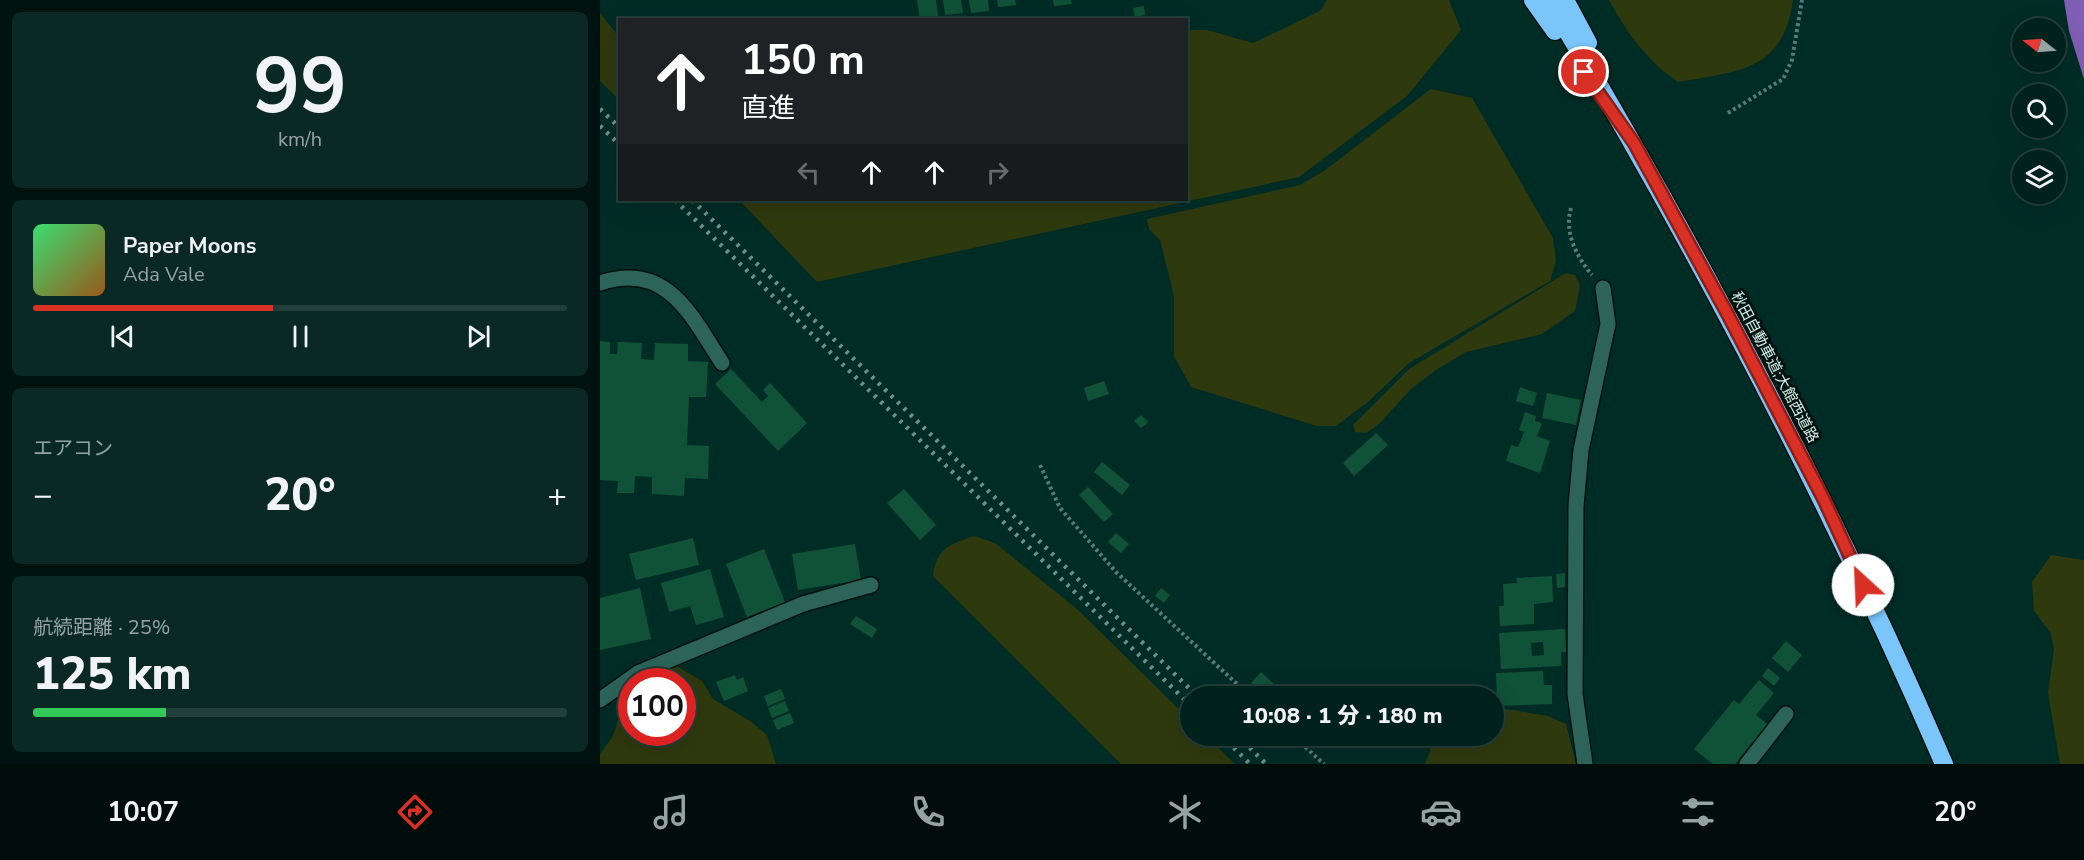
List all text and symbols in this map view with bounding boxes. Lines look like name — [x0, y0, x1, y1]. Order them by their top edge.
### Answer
north arrow — [2012, 18, 2066, 72]
map controls — [2012, 18, 2066, 204]
text: 150 m — [741, 32, 865, 89]
text: 99 — [253, 33, 347, 140]
icon: ahead — [642, 42, 720, 120]
pin — [1558, 46, 1609, 97]
icon: arrive — [1567, 55, 1600, 88]
button: search — [2012, 84, 2066, 138]
text: 直進 — [741, 90, 795, 127]
text: km/h — [278, 126, 322, 153]
button: layers — [2012, 150, 2066, 204]
icon: left — [792, 156, 825, 189]
icon: ahead — [855, 156, 888, 189]
icon: ahead — [918, 156, 951, 189]
icon: right — [981, 156, 1014, 189]
text: Paper Moons — [123, 231, 257, 261]
text: Ada Vale — [123, 261, 205, 288]
street label: 秋田自動車道;大館西道路 — [1727, 288, 1823, 446]
icon: previous — [106, 320, 139, 353]
icon: pause — [284, 320, 317, 353]
icon: next — [462, 320, 495, 353]
text: エアコン — [33, 435, 113, 462]
text: 20° — [264, 465, 336, 526]
text: − — [33, 473, 53, 518]
text: + — [547, 473, 567, 518]
position arrow — [1831, 553, 1895, 617]
text: 航続距離 · 25% — [33, 614, 170, 641]
text: 125 km — [33, 644, 192, 705]
speed limit sign: 100 — [618, 668, 696, 746]
text: 10:08 · 1 分 · 180 m — [1241, 701, 1443, 731]
icon: directions — [394, 791, 436, 833]
icon: music — [650, 791, 692, 833]
icon: phone — [907, 791, 949, 833]
icon: climate — [1164, 791, 1206, 833]
icon: car — [1420, 791, 1462, 833]
icon: filters — [1677, 791, 1719, 833]
text: 10:07 — [107, 794, 179, 831]
text: 20° — [1934, 794, 1977, 831]

